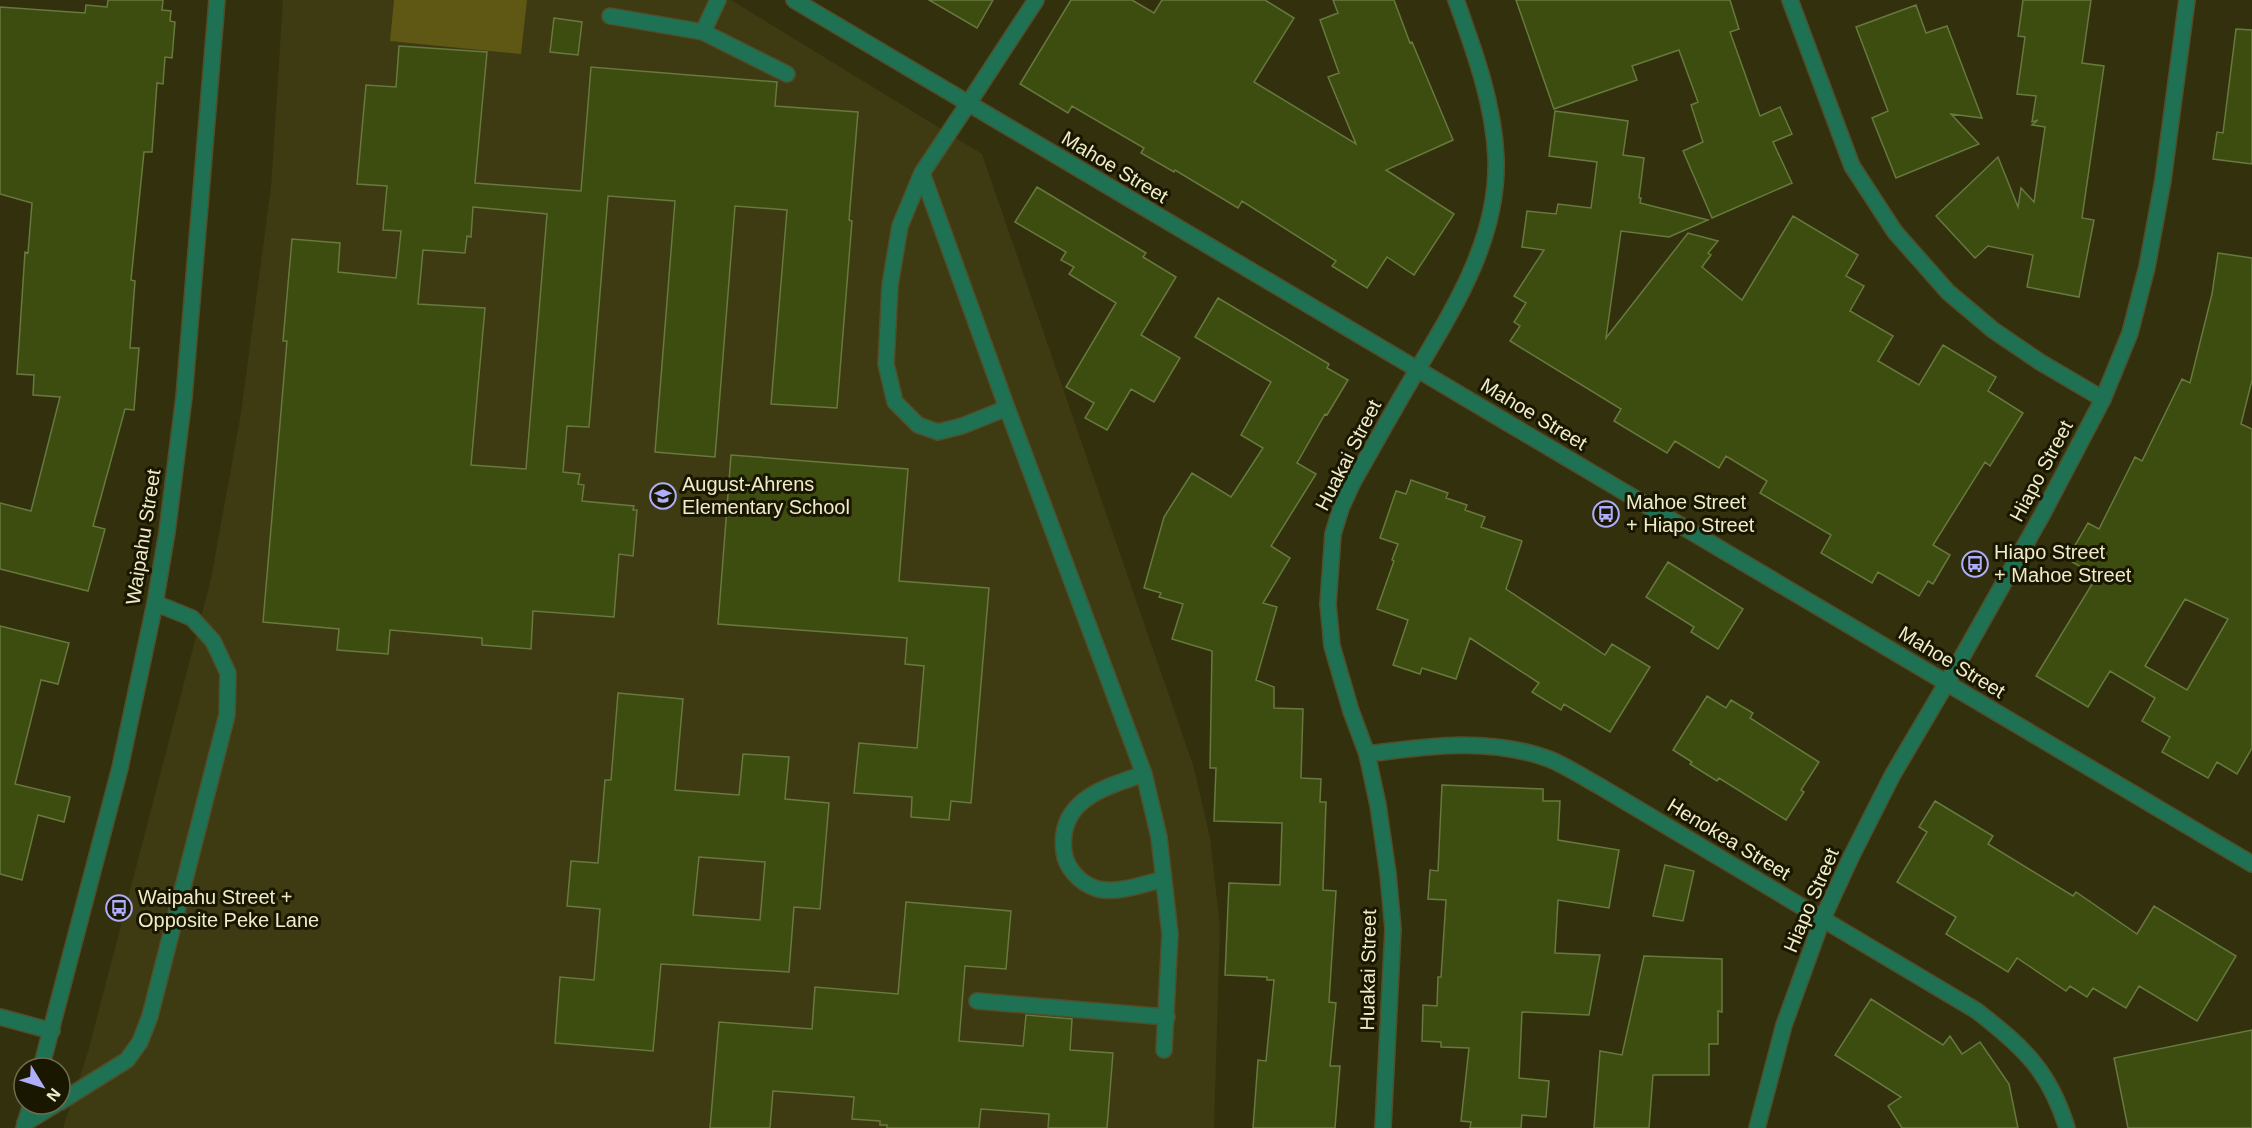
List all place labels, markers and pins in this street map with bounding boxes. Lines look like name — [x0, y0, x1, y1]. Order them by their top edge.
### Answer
place label: August-Ahrens Elementary School — [682, 473, 850, 518]
school or university icon: August-Ahrens Elementary School — [648, 481, 678, 511]
place label: Mahoe Street + Hiapo Street — [1626, 491, 1755, 536]
bus stop icon: Mahoe Street + Hiapo Street — [1591, 499, 1621, 529]
place label: Hiapo Street + Mahoe Street — [1994, 541, 2132, 586]
bus stop icon: Hiapo Street + Mahoe Street — [1960, 549, 1990, 579]
place label: Waipahu Street + Opposite Peke Lane — [138, 886, 319, 931]
bus stop icon: Waipahu Street + Opposite Peke Lane — [104, 893, 134, 923]

